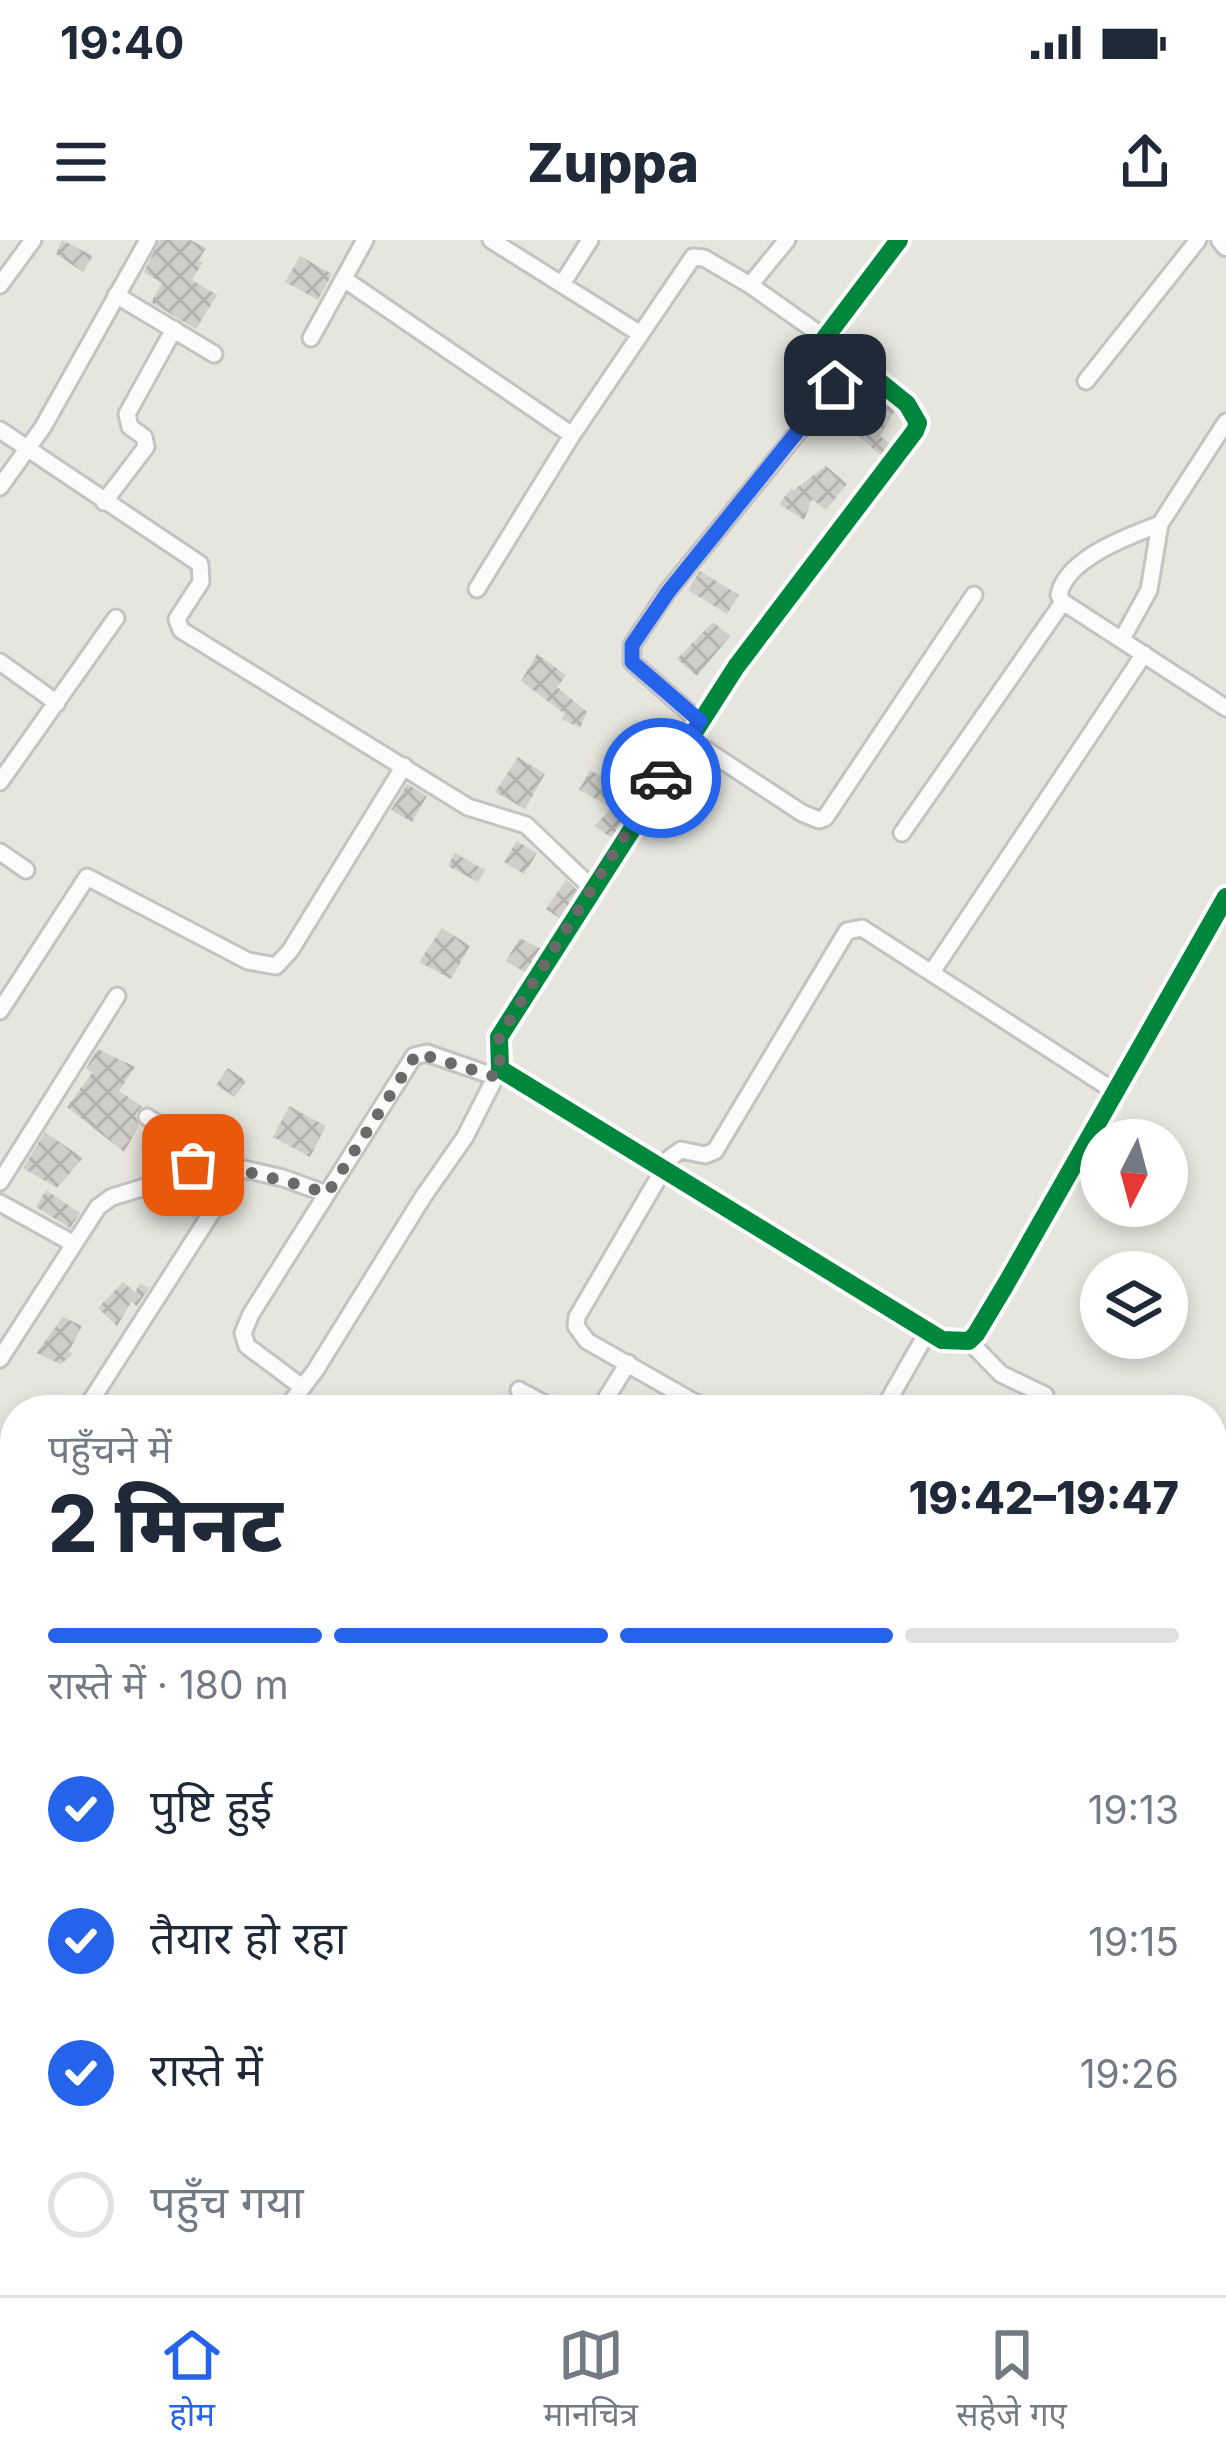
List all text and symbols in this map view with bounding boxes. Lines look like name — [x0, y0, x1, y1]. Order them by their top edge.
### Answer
text: 19:40 — [60, 15, 184, 70]
icon: menu — [48, 129, 114, 195]
icon: share — [1112, 129, 1178, 195]
text: Zuppa — [527, 130, 699, 195]
pin — [784, 334, 886, 436]
icon: home — [802, 352, 868, 418]
courier — [601, 718, 721, 838]
icon: car — [628, 745, 694, 811]
pin — [142, 1114, 244, 1216]
north arrow — [1080, 1119, 1188, 1227]
map controls — [1080, 1119, 1188, 1359]
icon: bag — [160, 1132, 226, 1198]
button: layers — [1080, 1251, 1188, 1359]
text: पहुँचने में — [48, 1425, 172, 1472]
text: 19:42–19:47 — [908, 1470, 1179, 1525]
text: 2 मिनट — [48, 1476, 283, 1571]
text: रास्ते में · 180 m — [48, 1661, 289, 1708]
icon: check — [48, 1776, 114, 1842]
text: पुष्टि हुई — [150, 1778, 272, 1833]
text: 19:13 — [1088, 1786, 1179, 1833]
icon: check — [48, 1908, 114, 1974]
text: तैयार हो रहा — [150, 1910, 347, 1965]
text: 19:15 — [1088, 1918, 1179, 1965]
icon: check — [48, 2040, 114, 2106]
text: रास्ते में — [150, 2042, 263, 2097]
text: 19:26 — [1080, 2050, 1179, 2097]
text: पहुँच गया — [150, 2174, 304, 2229]
tab: होम — [159, 2322, 225, 2439]
tab: मानचित्र — [544, 2322, 638, 2439]
tab: सहेजे गए — [956, 2322, 1067, 2439]

